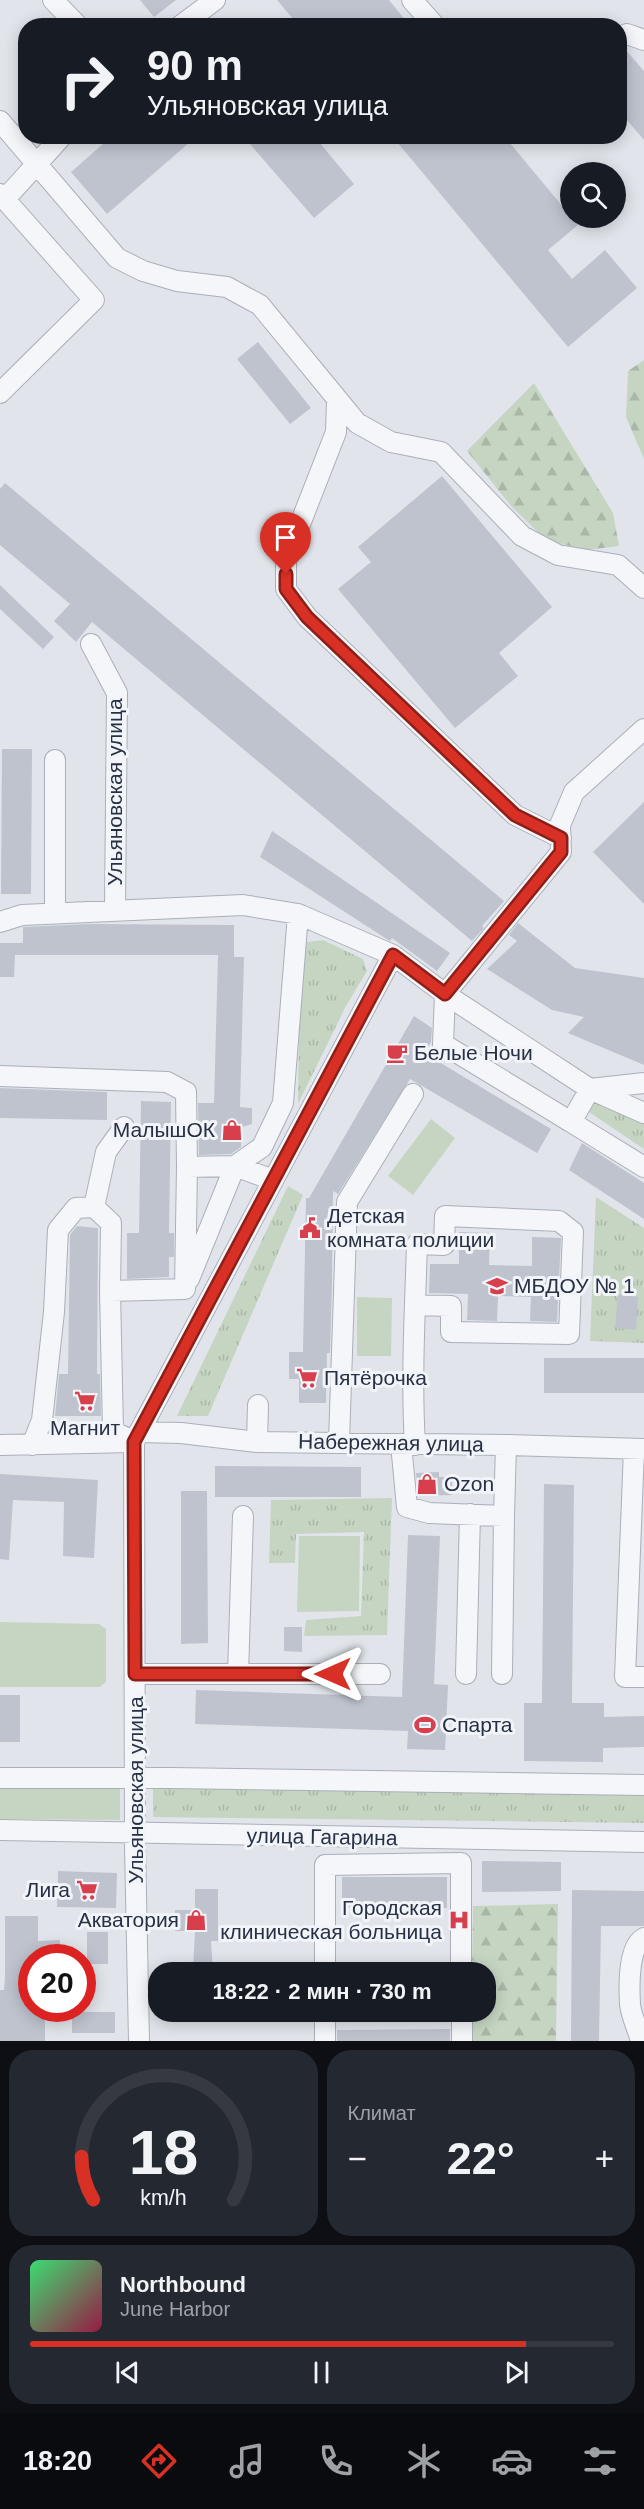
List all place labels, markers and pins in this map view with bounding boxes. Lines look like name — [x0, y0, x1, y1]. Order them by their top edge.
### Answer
pin — [260, 512, 311, 574]
cafe icon: Белые Ночи — [385, 1041, 409, 1065]
place label: Белые Ночи — [414, 1041, 533, 1064]
place label: МалышОК — [113, 1118, 216, 1141]
shop icon: МалышОК — [220, 1118, 244, 1142]
place label: Детская комната полиции — [327, 1204, 494, 1251]
public building icon: Детская комната полиции — [298, 1216, 322, 1240]
school or university icon: МБДОУ № 1 — [485, 1274, 509, 1298]
place label: МБДОУ № 1 — [514, 1274, 635, 1297]
supermarket icon: Пятёрочка — [295, 1366, 319, 1390]
place label: Пятёрочка — [324, 1366, 427, 1389]
supermarket icon: Магнит — [73, 1389, 97, 1413]
place label: Магнит — [50, 1416, 120, 1439]
shop icon: Ozon — [415, 1472, 439, 1496]
place label: Ozon — [444, 1472, 494, 1495]
sports icon: Спарта — [413, 1713, 437, 1737]
place label: Спарта — [442, 1713, 513, 1736]
place label: Лига — [26, 1878, 70, 1901]
supermarket icon: Лига — [75, 1878, 99, 1902]
place label: Городская клиническая больница — [220, 1896, 442, 1943]
place label: Акватория — [78, 1908, 179, 1931]
shop icon: Акватория — [184, 1908, 208, 1932]
hospital icon: Городская клиническая больница — [447, 1908, 471, 1932]

